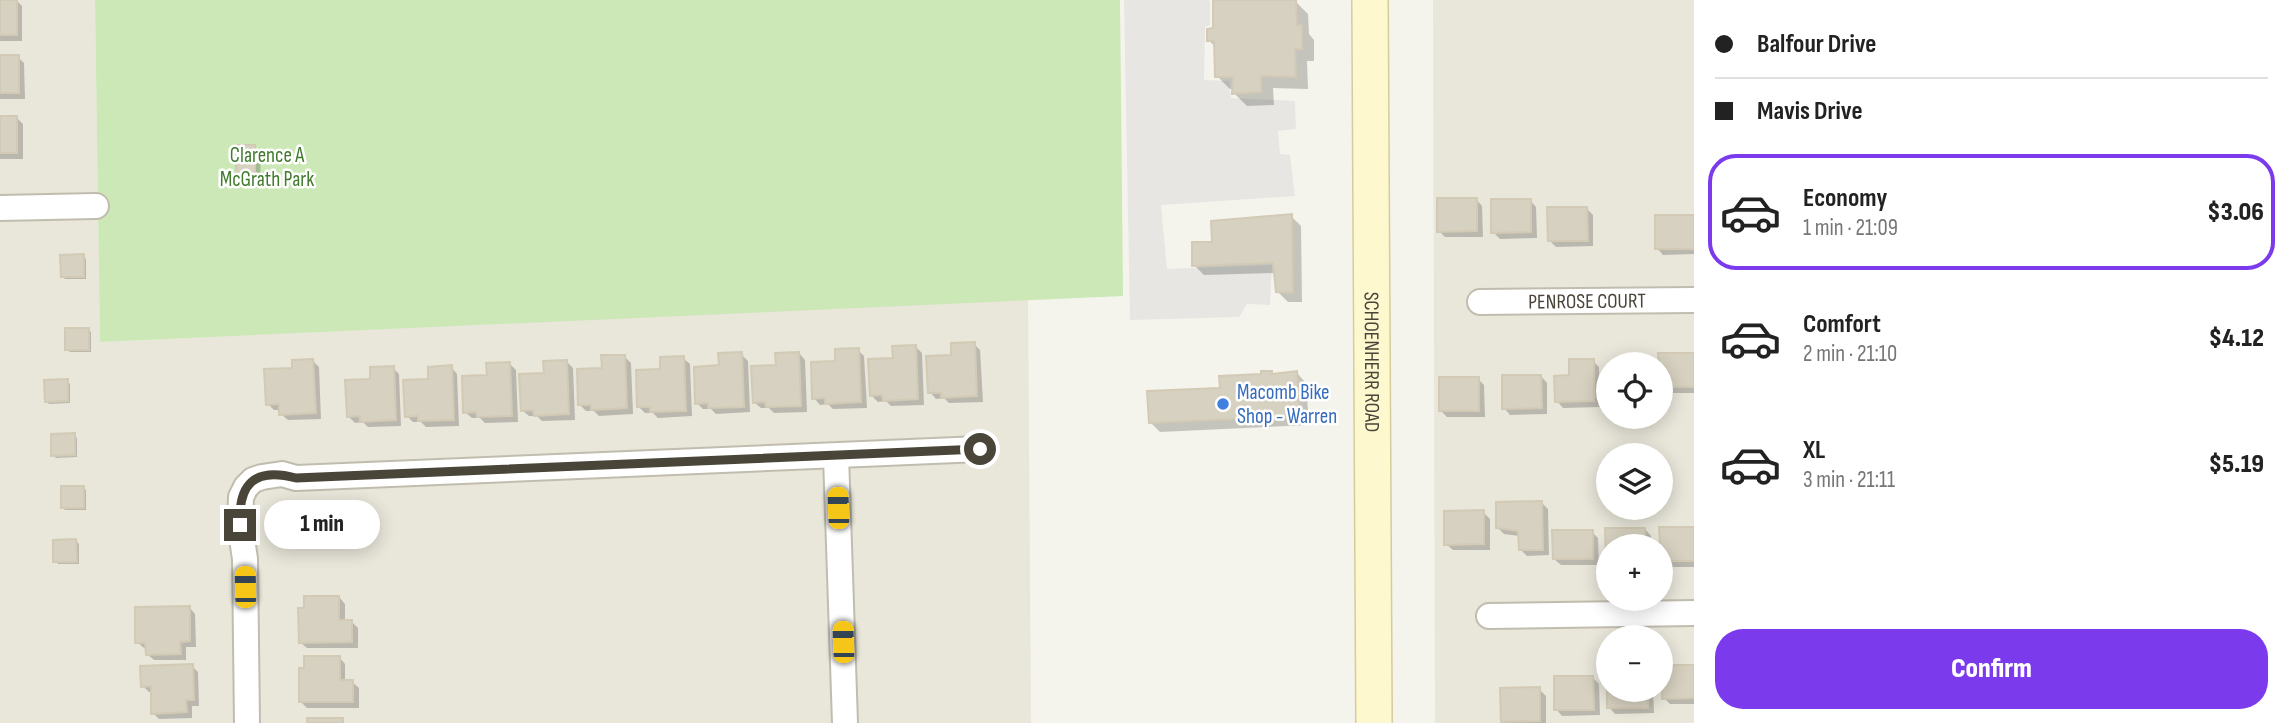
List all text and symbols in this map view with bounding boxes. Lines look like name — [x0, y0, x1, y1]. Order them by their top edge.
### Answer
text: Balfour Drive — [1757, 29, 1876, 60]
text: Mavis Drive — [1757, 96, 1863, 127]
park label: Clarence A McGrath Park — [220, 143, 314, 192]
icon: car — [1719, 181, 1782, 244]
text: Economy — [1803, 183, 1887, 214]
text: $3.06 — [2207, 197, 2264, 228]
text: 1 min · 21:09 — [1803, 214, 1898, 242]
street label: PENROSE COURT — [1528, 288, 1646, 315]
street label: SCHOENHERR ROAD — [1359, 292, 1384, 432]
icon: car — [1719, 307, 1782, 370]
text: Comfort — [1803, 309, 1881, 340]
text: $4.12 — [2209, 323, 2264, 354]
text: 2 min · 21:10 — [1803, 340, 1897, 368]
map controls — [1596, 352, 1673, 702]
button: locate — [1596, 352, 1673, 429]
place label: Macomb Bike Shop - Warren — [1237, 380, 1337, 429]
marker: Macomb Bike Shop - Warren — [1215, 396, 1231, 412]
route start — [964, 433, 996, 465]
icon: car — [1719, 433, 1782, 496]
text: XL — [1803, 435, 1825, 466]
button: layers — [1596, 443, 1673, 520]
text: $5.19 — [2209, 449, 2264, 480]
text: 3 min · 21:11 — [1803, 466, 1895, 494]
car — [827, 487, 850, 529]
callout: 1 min — [264, 500, 380, 550]
route end — [224, 509, 256, 541]
text: 1 min — [300, 510, 344, 538]
button: + — [1596, 534, 1673, 611]
car — [235, 566, 256, 608]
car — [832, 621, 855, 663]
button: − — [1596, 625, 1673, 702]
button: Confirm — [1715, 629, 2268, 709]

